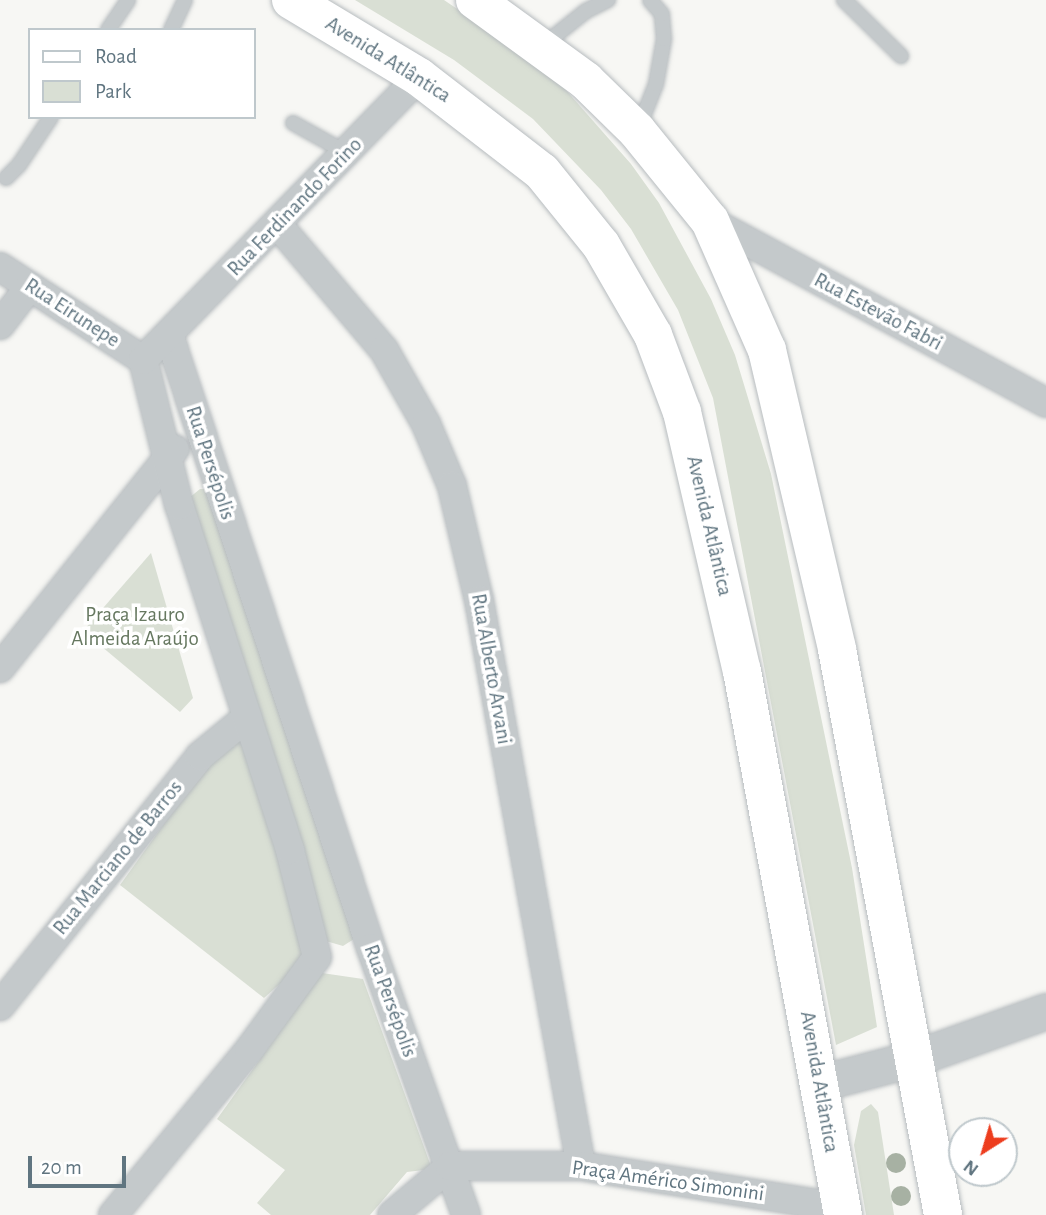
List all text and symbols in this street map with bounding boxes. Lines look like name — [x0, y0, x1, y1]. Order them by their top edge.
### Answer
street label: Avenida Atlântica — [321, 11, 455, 109]
legend — [28, 28, 256, 119]
text: Road — [95, 46, 137, 67]
text: Park — [95, 81, 131, 102]
street label: Rua Ferdinando Forino — [222, 132, 368, 282]
street label: Rua Estevão Fabri — [810, 268, 946, 356]
street label: Rua Eirunepe — [20, 273, 124, 353]
street label: Rua Persépolis — [180, 403, 240, 523]
street label: Avenida Atlântica — [681, 453, 737, 599]
street label: Rua Alberto Arvani — [465, 592, 517, 746]
park label: Praça Izauro Almeida Araújo — [71, 602, 199, 652]
street label: Rua Marciano de Barros — [48, 776, 188, 940]
street label: Rua Persépolis — [358, 941, 422, 1061]
street label: Avenida Atlântica — [794, 1009, 844, 1155]
north arrow — [948, 1117, 1018, 1187]
scale bar — [32, 1142, 130, 1186]
street label: Praça Américo Simonini — [570, 1155, 766, 1207]
text: N — [960, 1156, 982, 1179]
text: 20 m — [41, 1157, 82, 1178]

